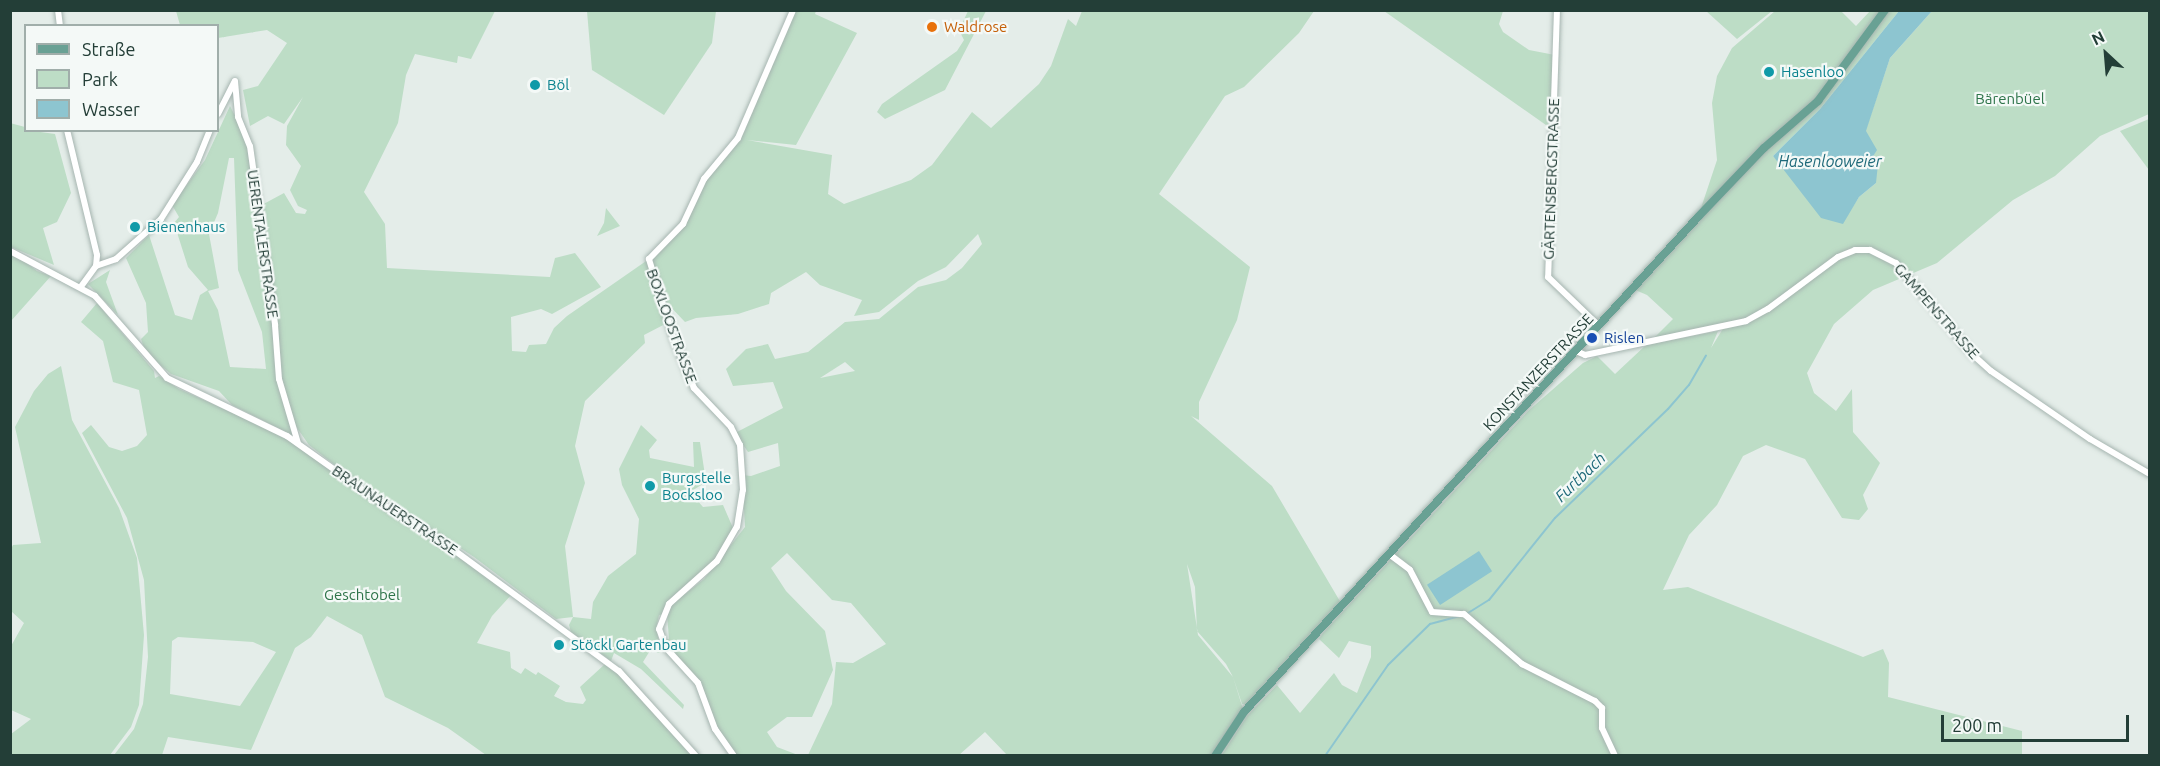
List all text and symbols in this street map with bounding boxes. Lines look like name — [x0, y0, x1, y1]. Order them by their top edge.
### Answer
place label: Waldrose — [944, 18, 1007, 36]
marker: Waldrose — [925, 20, 939, 34]
legend — [24, 24, 219, 132]
north arrow — [2076, 24, 2136, 84]
text: N — [2089, 27, 2107, 49]
text: Straße — [82, 39, 135, 59]
place label: Hasenloo — [1781, 63, 1844, 81]
marker: Hasenloo — [1762, 65, 1776, 79]
text: Park — [82, 69, 118, 89]
place label: Böl — [547, 76, 569, 94]
marker: Böl — [528, 78, 542, 92]
park label: Bärenbüel — [1975, 90, 2045, 108]
street label: GÄRTENSBERGSTRASSE — [1539, 98, 1563, 260]
text: Wasser — [82, 99, 140, 119]
water label: Hasenlooweier — [1778, 151, 1882, 171]
street label: UERENTALERSTRASSE — [244, 169, 282, 319]
place label: Bienenhaus — [147, 218, 225, 236]
marker: Bienenhaus — [128, 220, 142, 234]
street label: GAMPENSTRASSE — [1891, 259, 1983, 363]
street label: BOXLOOSTRASSE — [643, 266, 701, 386]
street label: KONSTANZERSTRASSE — [1479, 310, 1597, 434]
place label: Rislen — [1604, 329, 1644, 347]
marker: Rislen — [1585, 331, 1599, 345]
water label: Furtbach — [1551, 448, 1609, 506]
street label: BRAUNAUERSTRASSE — [329, 461, 461, 559]
place label: Burgstelle Bocksloo — [662, 468, 731, 503]
marker: Burgstelle Bocksloo — [643, 479, 657, 493]
park label: Geschtobel — [324, 586, 400, 604]
place label: Stöckl Gartenbau — [571, 636, 687, 654]
marker: Stöckl Gartenbau — [552, 638, 566, 652]
scale bar — [1944, 703, 2132, 741]
text: 200 m — [1952, 715, 2002, 735]

